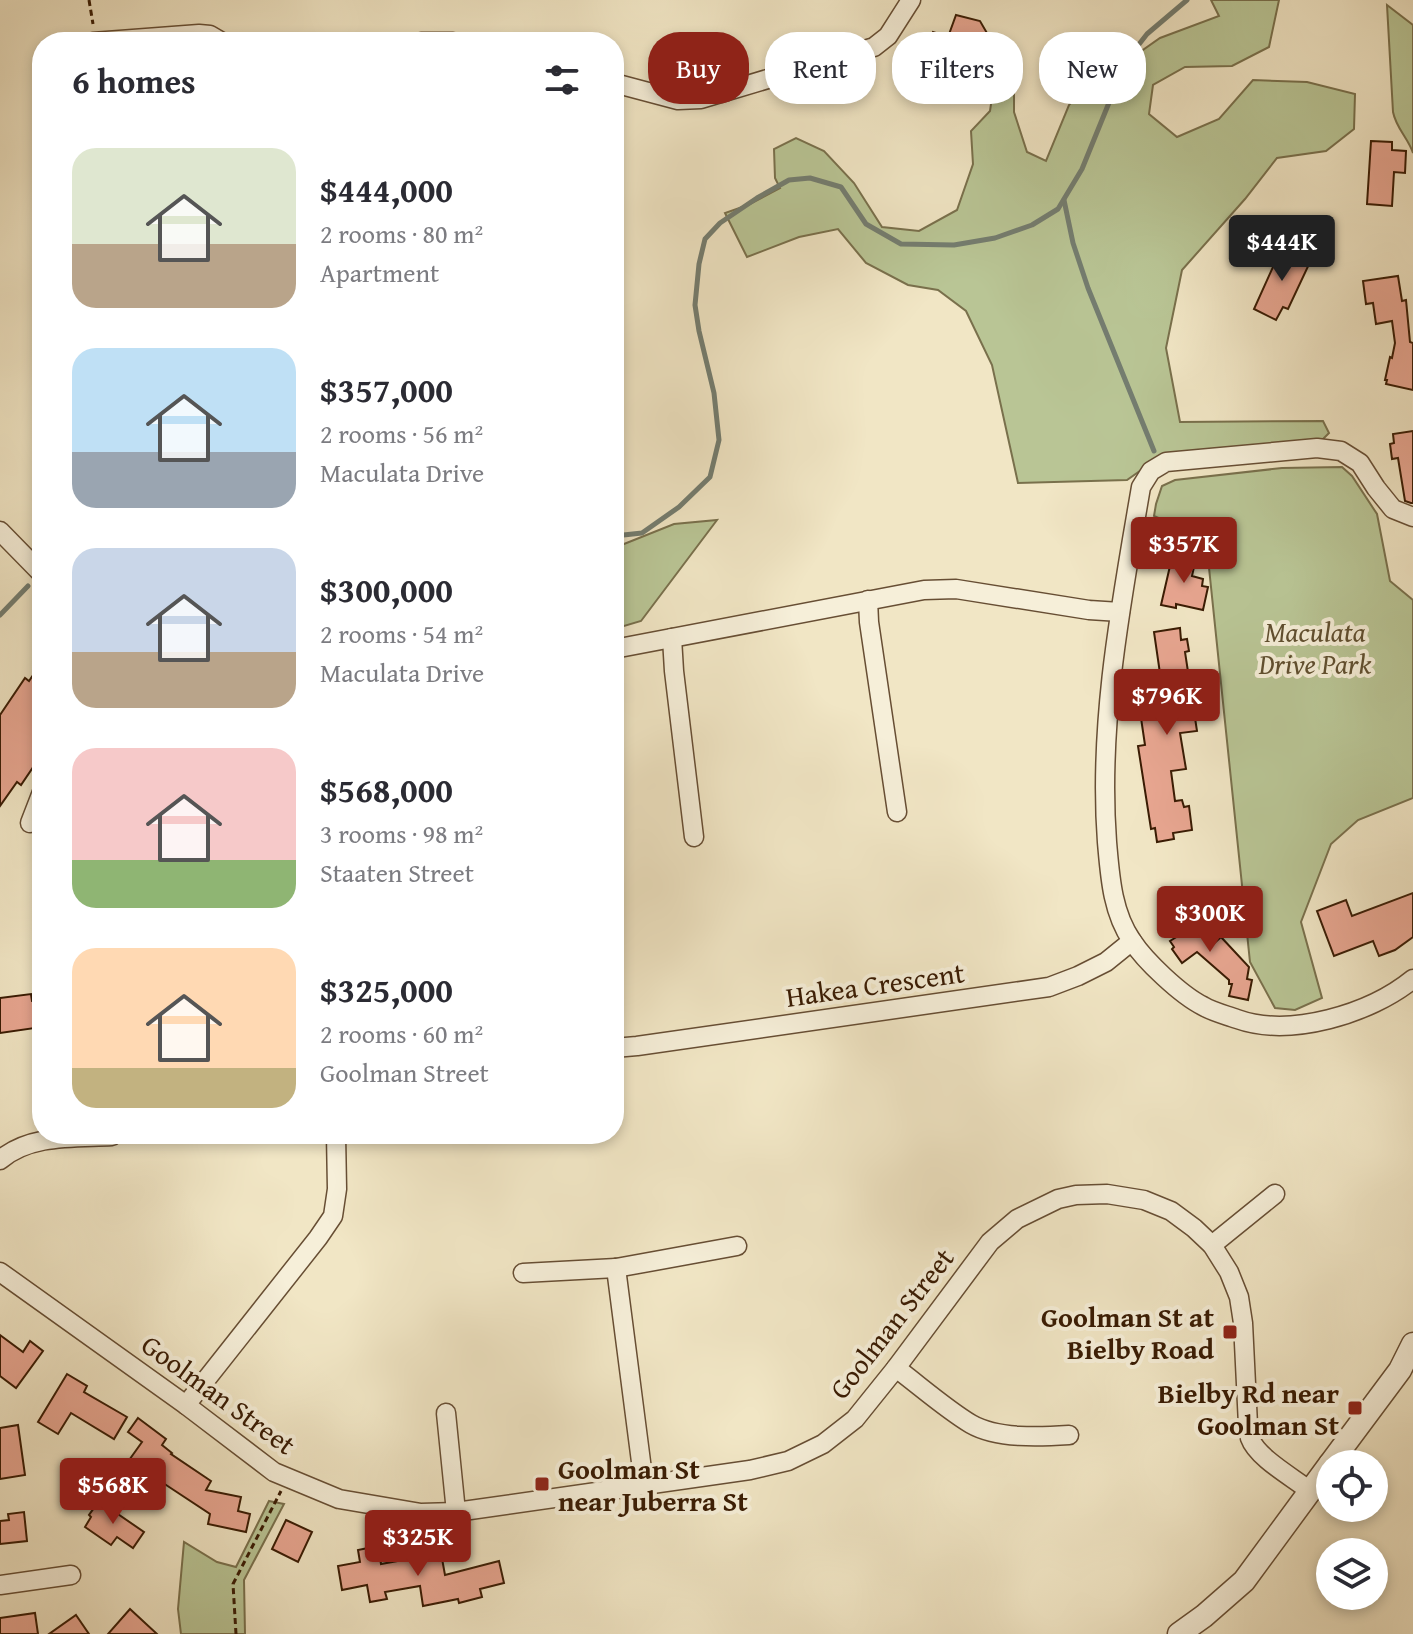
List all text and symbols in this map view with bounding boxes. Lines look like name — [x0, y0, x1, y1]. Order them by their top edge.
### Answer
chip: Buy — [648, 32, 749, 104]
chip: Rent — [765, 32, 876, 104]
chip: Filters — [892, 32, 1023, 104]
chip: New — [1039, 32, 1146, 104]
text: 6 homes — [72, 56, 196, 105]
icon: filters — [540, 58, 584, 102]
text: $444,000 — [320, 165, 453, 214]
icon: home — [136, 180, 232, 276]
text: 2 rooms · 80 m² — [320, 214, 483, 253]
pin: $444K — [1226, 215, 1338, 283]
text: $444K — [1247, 221, 1317, 260]
text: Apartment — [320, 253, 439, 292]
text: $357,000 — [320, 365, 453, 414]
icon: home — [136, 380, 232, 476]
text: 2 rooms · 56 m² — [320, 414, 483, 453]
text: Maculata Drive — [320, 453, 484, 492]
pin: $357K — [1128, 517, 1240, 585]
text: $357K — [1149, 523, 1219, 562]
text: $300,000 — [320, 565, 453, 614]
icon: home — [136, 580, 232, 676]
park label: Maculata Drive Park — [1258, 611, 1371, 684]
text: 2 rooms · 54 m² — [320, 614, 483, 653]
text: Maculata Drive — [320, 653, 484, 692]
pin: $796K — [1111, 669, 1223, 737]
text: $796K — [1132, 675, 1202, 714]
text: $568,000 — [320, 765, 453, 814]
icon: home — [136, 780, 232, 876]
text: 3 rooms · 98 m² — [320, 814, 483, 853]
text: Staaten Street — [320, 853, 474, 892]
pin: $300K — [1154, 886, 1266, 954]
text: $300K — [1175, 892, 1245, 931]
street label: Hakea Crescent — [783, 951, 967, 1017]
text: $325,000 — [320, 965, 453, 1014]
icon: home — [136, 980, 232, 1076]
text: 2 rooms · 60 m² — [320, 1014, 483, 1053]
text: Goolman Street — [320, 1053, 489, 1092]
street label: Goolman Street — [819, 1239, 963, 1407]
place label: Goolman St at Bielby Road — [1041, 1296, 1215, 1369]
marker: Goolman St at Bielby Road — [1221, 1323, 1239, 1341]
street label: Goolman Street — [133, 1324, 305, 1464]
place label: Bielby Rd near Goolman St — [1158, 1372, 1339, 1445]
marker: Bielby Rd near Goolman St — [1346, 1399, 1364, 1417]
place label: Goolman St near Juberra St — [558, 1448, 748, 1521]
map controls — [1316, 1450, 1388, 1610]
button: locate — [1316, 1450, 1388, 1522]
pin: $568K — [57, 1458, 169, 1526]
text: $568K — [78, 1464, 148, 1503]
marker: Goolman St near Juberra St — [533, 1475, 551, 1493]
pin: $325K — [362, 1510, 474, 1578]
text: $325K — [383, 1516, 453, 1555]
button: layers — [1316, 1538, 1388, 1610]

